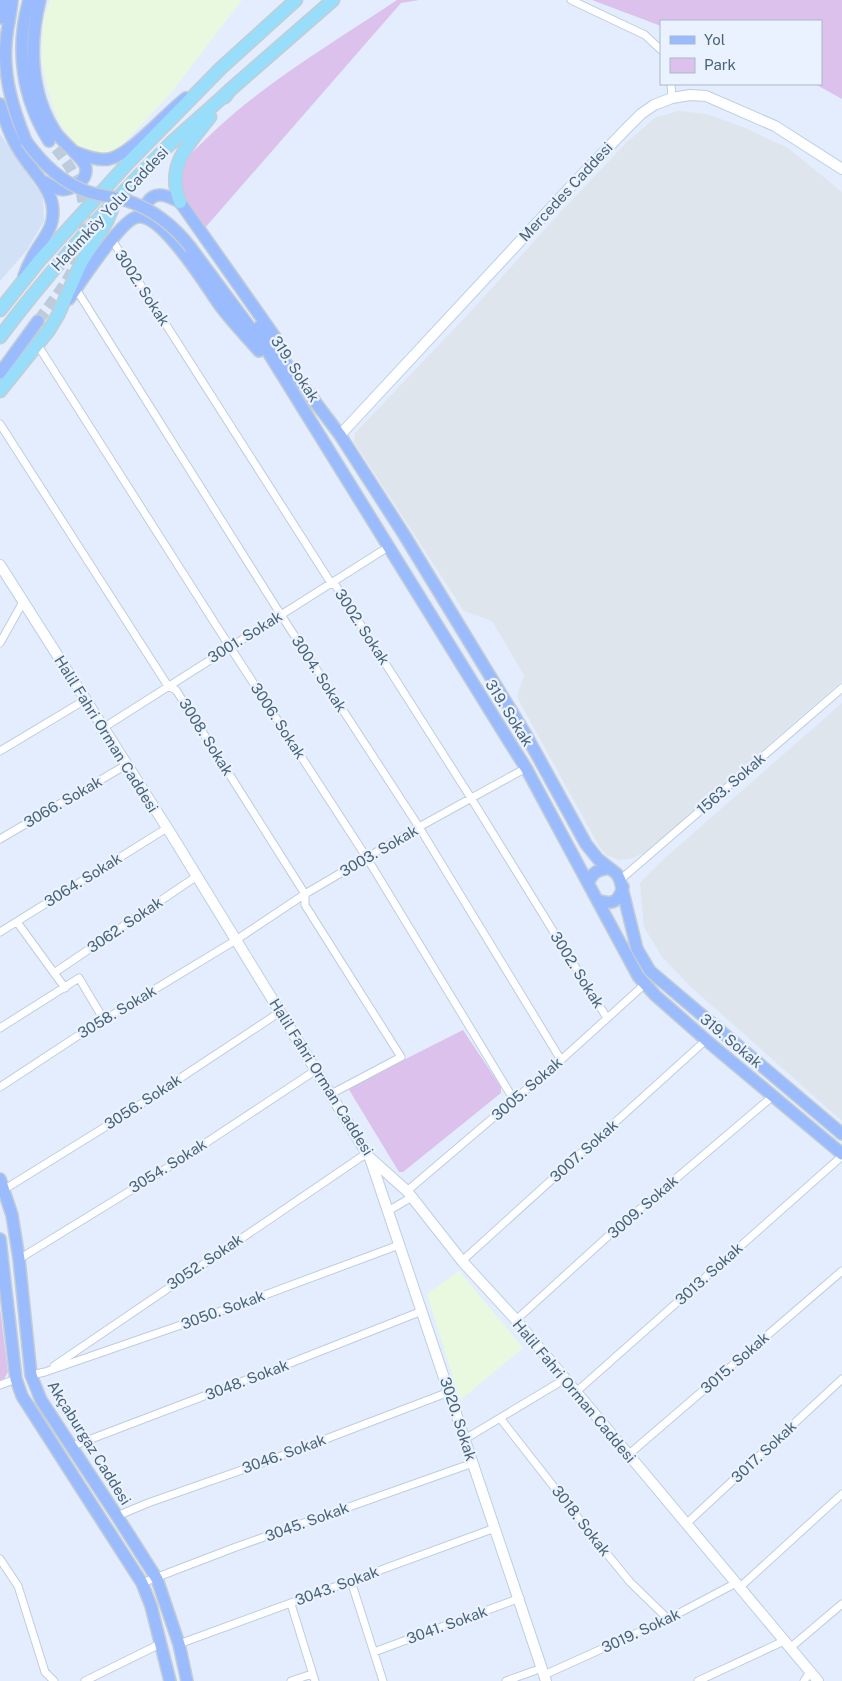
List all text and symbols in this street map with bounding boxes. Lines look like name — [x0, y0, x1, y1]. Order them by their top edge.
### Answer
legend — [660, 20, 822, 85]
text: Yol — [704, 31, 725, 48]
text: Park — [704, 56, 736, 73]
street label: Mercedes Caddesi — [516, 139, 616, 245]
street label: Hadımköy Yolu Caddesi — [48, 143, 171, 274]
street label: 3002. Sokak — [112, 247, 173, 329]
street label: 319. Sokak — [268, 333, 323, 405]
street label: 3002. Sokak — [332, 586, 393, 668]
street label: 3001. Sokak — [205, 607, 285, 666]
street label: 3004. Sokak — [288, 632, 350, 715]
street label: Halil Fahri Orman Caddesi — [51, 652, 162, 815]
street label: 319. Sokak — [482, 676, 537, 749]
street label: 3006. Sokak — [248, 680, 309, 762]
street label: 3008. Sokak — [176, 695, 237, 778]
street label: 1563. Sokak — [693, 749, 768, 818]
street label: 3066. Sokak — [21, 772, 105, 831]
street label: 3003. Sokak — [337, 821, 421, 880]
street label: 3064. Sokak — [41, 849, 124, 910]
street label: 3062. Sokak — [84, 893, 166, 956]
street label: 3002. Sokak — [547, 928, 608, 1011]
street label: 3058. Sokak — [75, 982, 159, 1042]
street label: Halil Fahri Orman Caddesi — [266, 995, 377, 1158]
street label: 319. Sokak — [697, 1010, 766, 1071]
street label: 3005. Sokak — [488, 1053, 565, 1124]
street label: 3056. Sokak — [101, 1071, 184, 1133]
street label: 3007. Sokak — [546, 1116, 621, 1185]
street label: 3054. Sokak — [126, 1135, 210, 1196]
street label: 3009. Sokak — [604, 1172, 681, 1242]
street label: 3052. Sokak — [164, 1230, 246, 1293]
street label: 3013. Sokak — [672, 1239, 746, 1308]
street label: 3050. Sokak — [179, 1287, 267, 1333]
street label: Halil Fahri Orman Caddesi — [509, 1316, 639, 1466]
street label: 3015. Sokak — [697, 1328, 772, 1397]
street label: 3048. Sokak — [203, 1356, 291, 1403]
street label: 3020. Sokak — [437, 1375, 480, 1463]
street label: Akçaburgaz Caddesi — [44, 1378, 134, 1508]
street label: 3017. Sokak — [728, 1417, 800, 1486]
street label: 3046. Sokak — [240, 1431, 328, 1477]
street label: 3018. Sokak — [549, 1482, 614, 1559]
street label: 3045. Sokak — [263, 1499, 351, 1545]
street label: 3043. Sokak — [293, 1563, 381, 1609]
street label: 3041. Sokak — [404, 1602, 489, 1647]
street label: 3019. Sokak — [599, 1605, 683, 1656]

